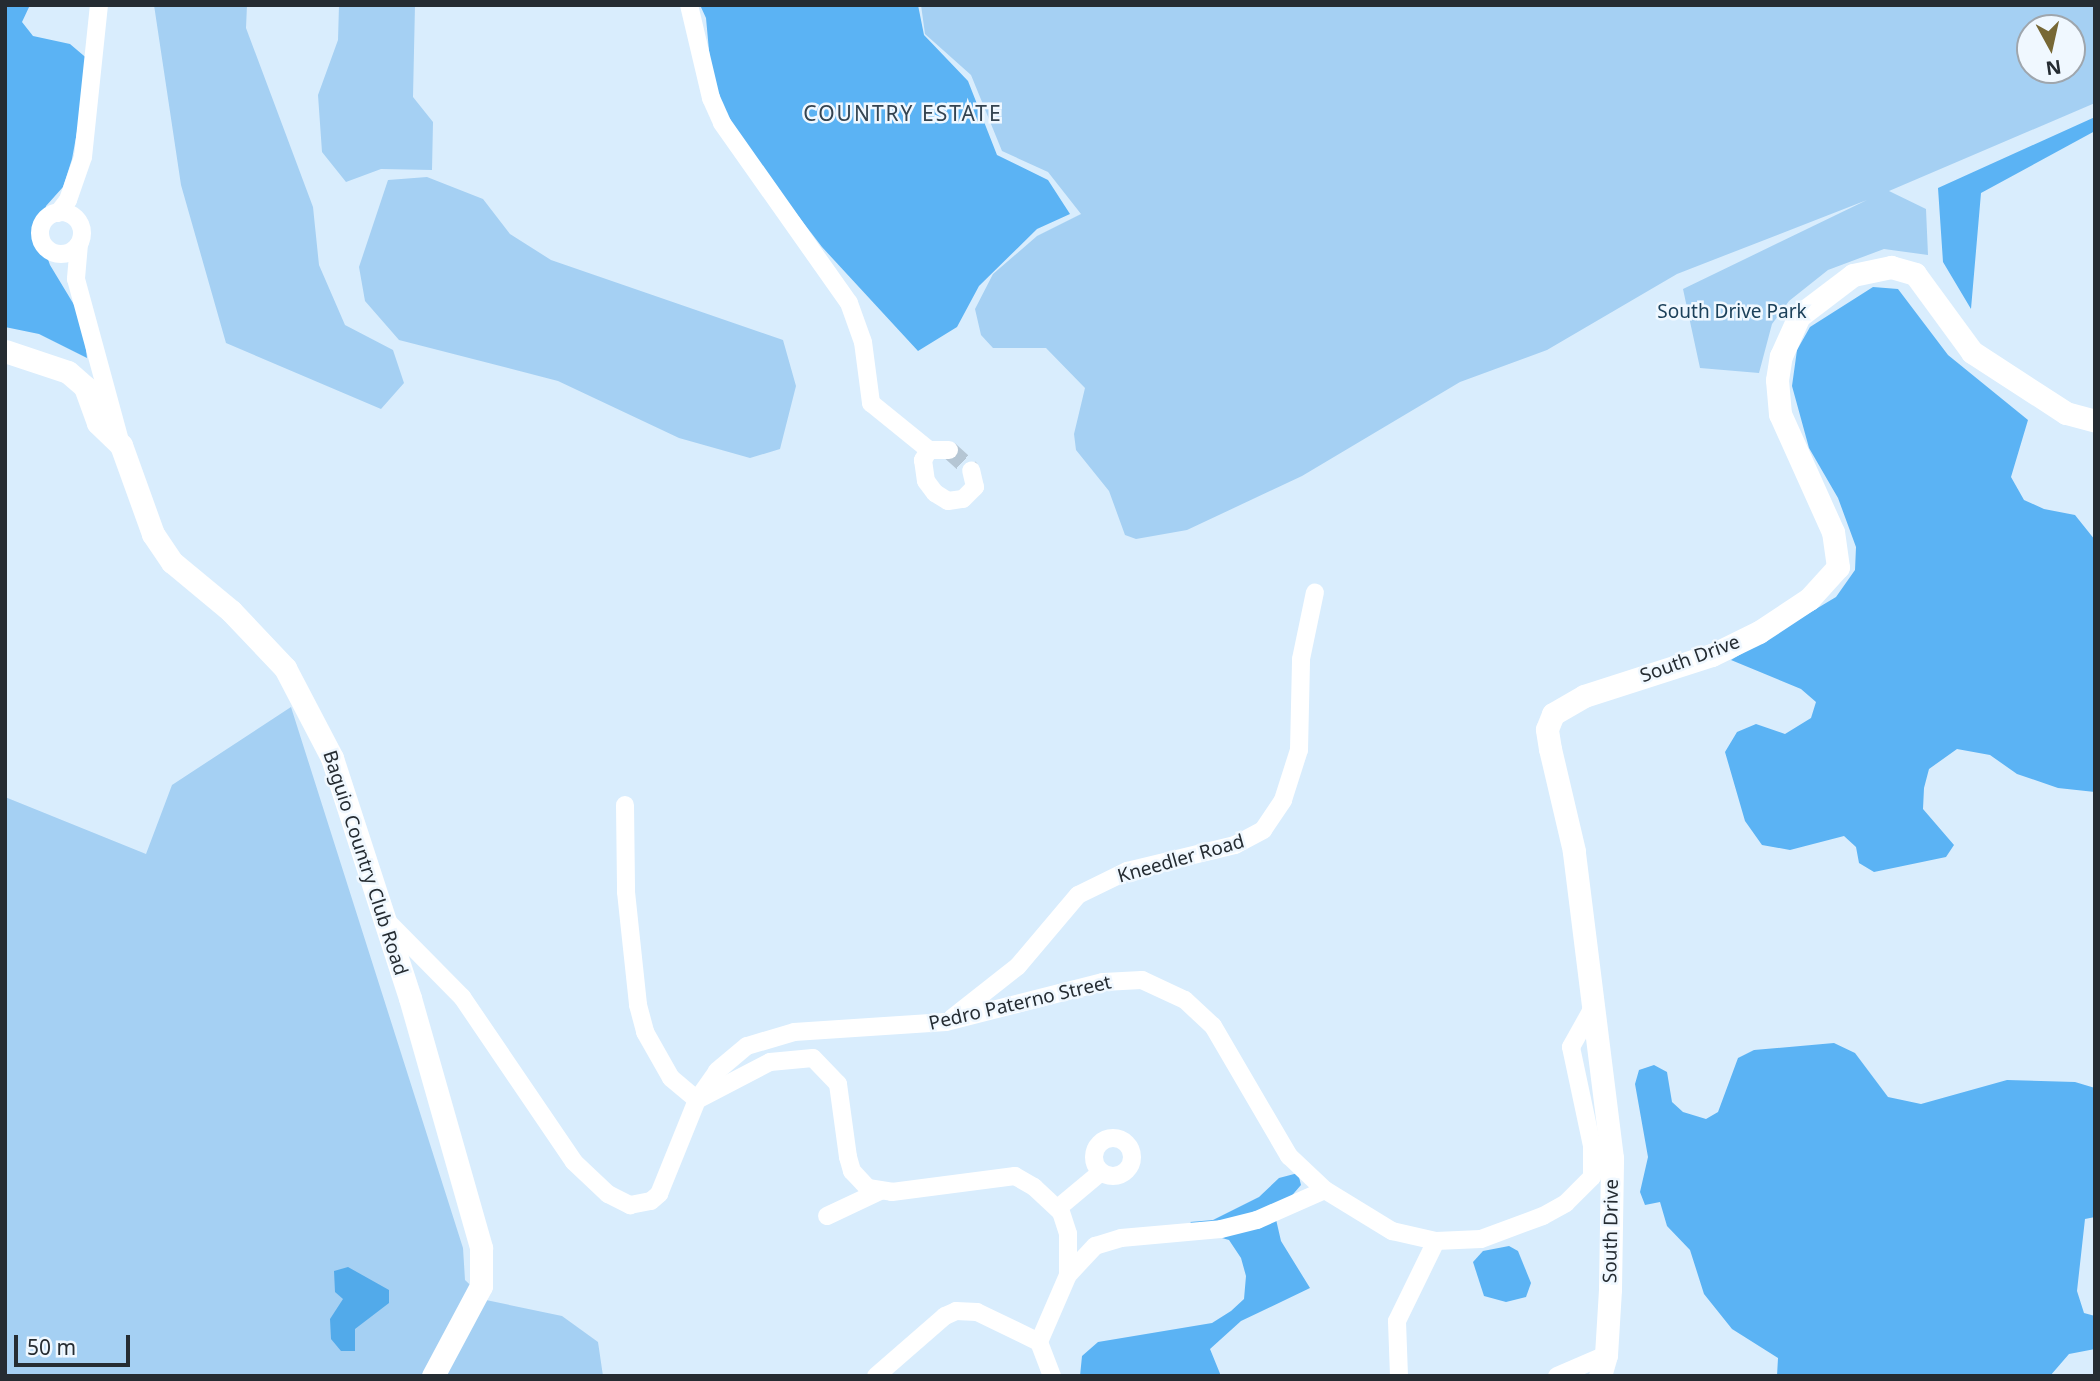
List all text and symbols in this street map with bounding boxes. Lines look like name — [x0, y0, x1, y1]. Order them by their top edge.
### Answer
north arrow — [2016, 14, 2086, 84]
text: N — [2044, 54, 2063, 82]
district label: COUNTRY ESTATE — [805, 100, 1001, 126]
park label: South Drive Park — [1657, 301, 1807, 323]
street label: South Drive — [1637, 630, 1743, 688]
street label: Baguio Country Club Road — [318, 748, 412, 978]
street label: Kneedler Road — [1115, 830, 1247, 888]
street label: Pedro Paterno Street — [927, 971, 1113, 1035]
street label: South Drive — [1599, 1179, 1623, 1283]
scale bar — [18, 1322, 133, 1366]
text: 50 m — [27, 1333, 76, 1361]

